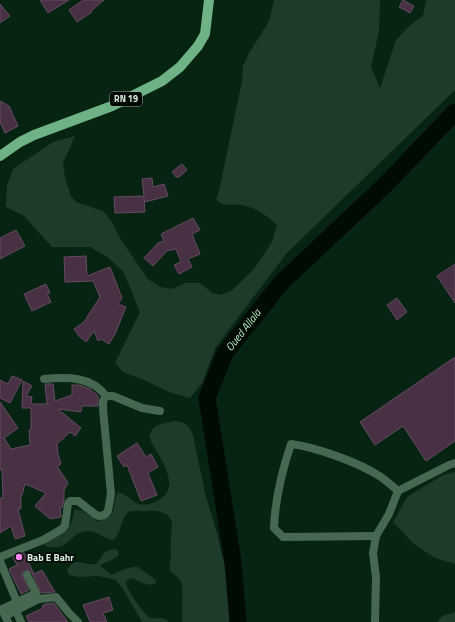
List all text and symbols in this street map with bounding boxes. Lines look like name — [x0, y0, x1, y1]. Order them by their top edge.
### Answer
road number: RN 19 — [110, 92, 142, 106]
water label: Oued Allala — [221, 305, 265, 354]
place label: Bab E Bahr — [27, 550, 74, 565]
marker: Bab E Bahr — [14, 552, 24, 562]

